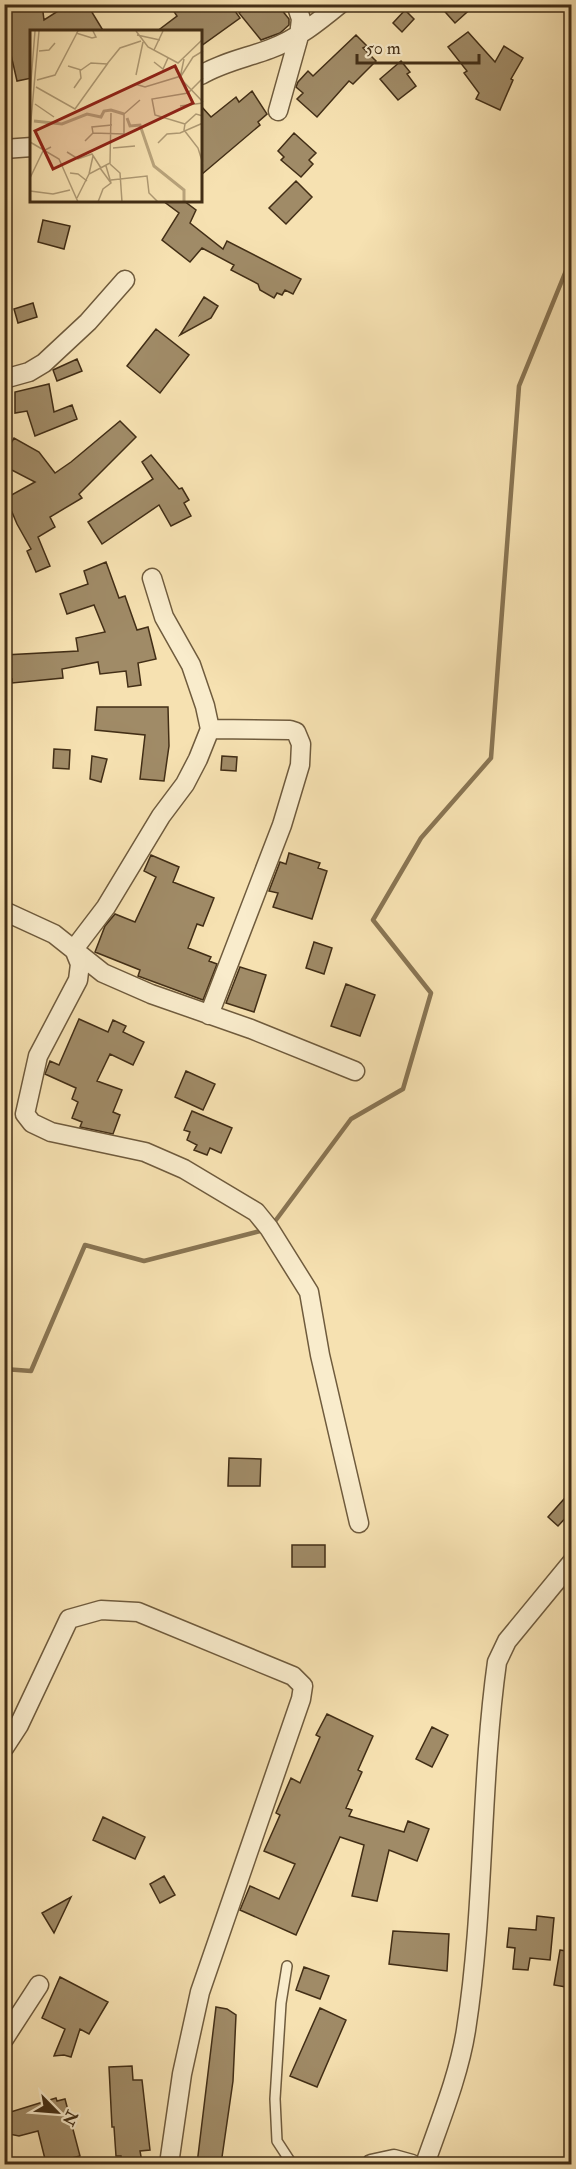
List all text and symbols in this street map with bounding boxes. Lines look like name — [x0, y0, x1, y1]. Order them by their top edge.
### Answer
scale bar — [357, 27, 478, 65]
inset map — [30, 30, 202, 202]
text: 50 m — [366, 37, 401, 60]
north arrow — [27, 2082, 87, 2142]
text: N — [57, 2106, 82, 2129]

